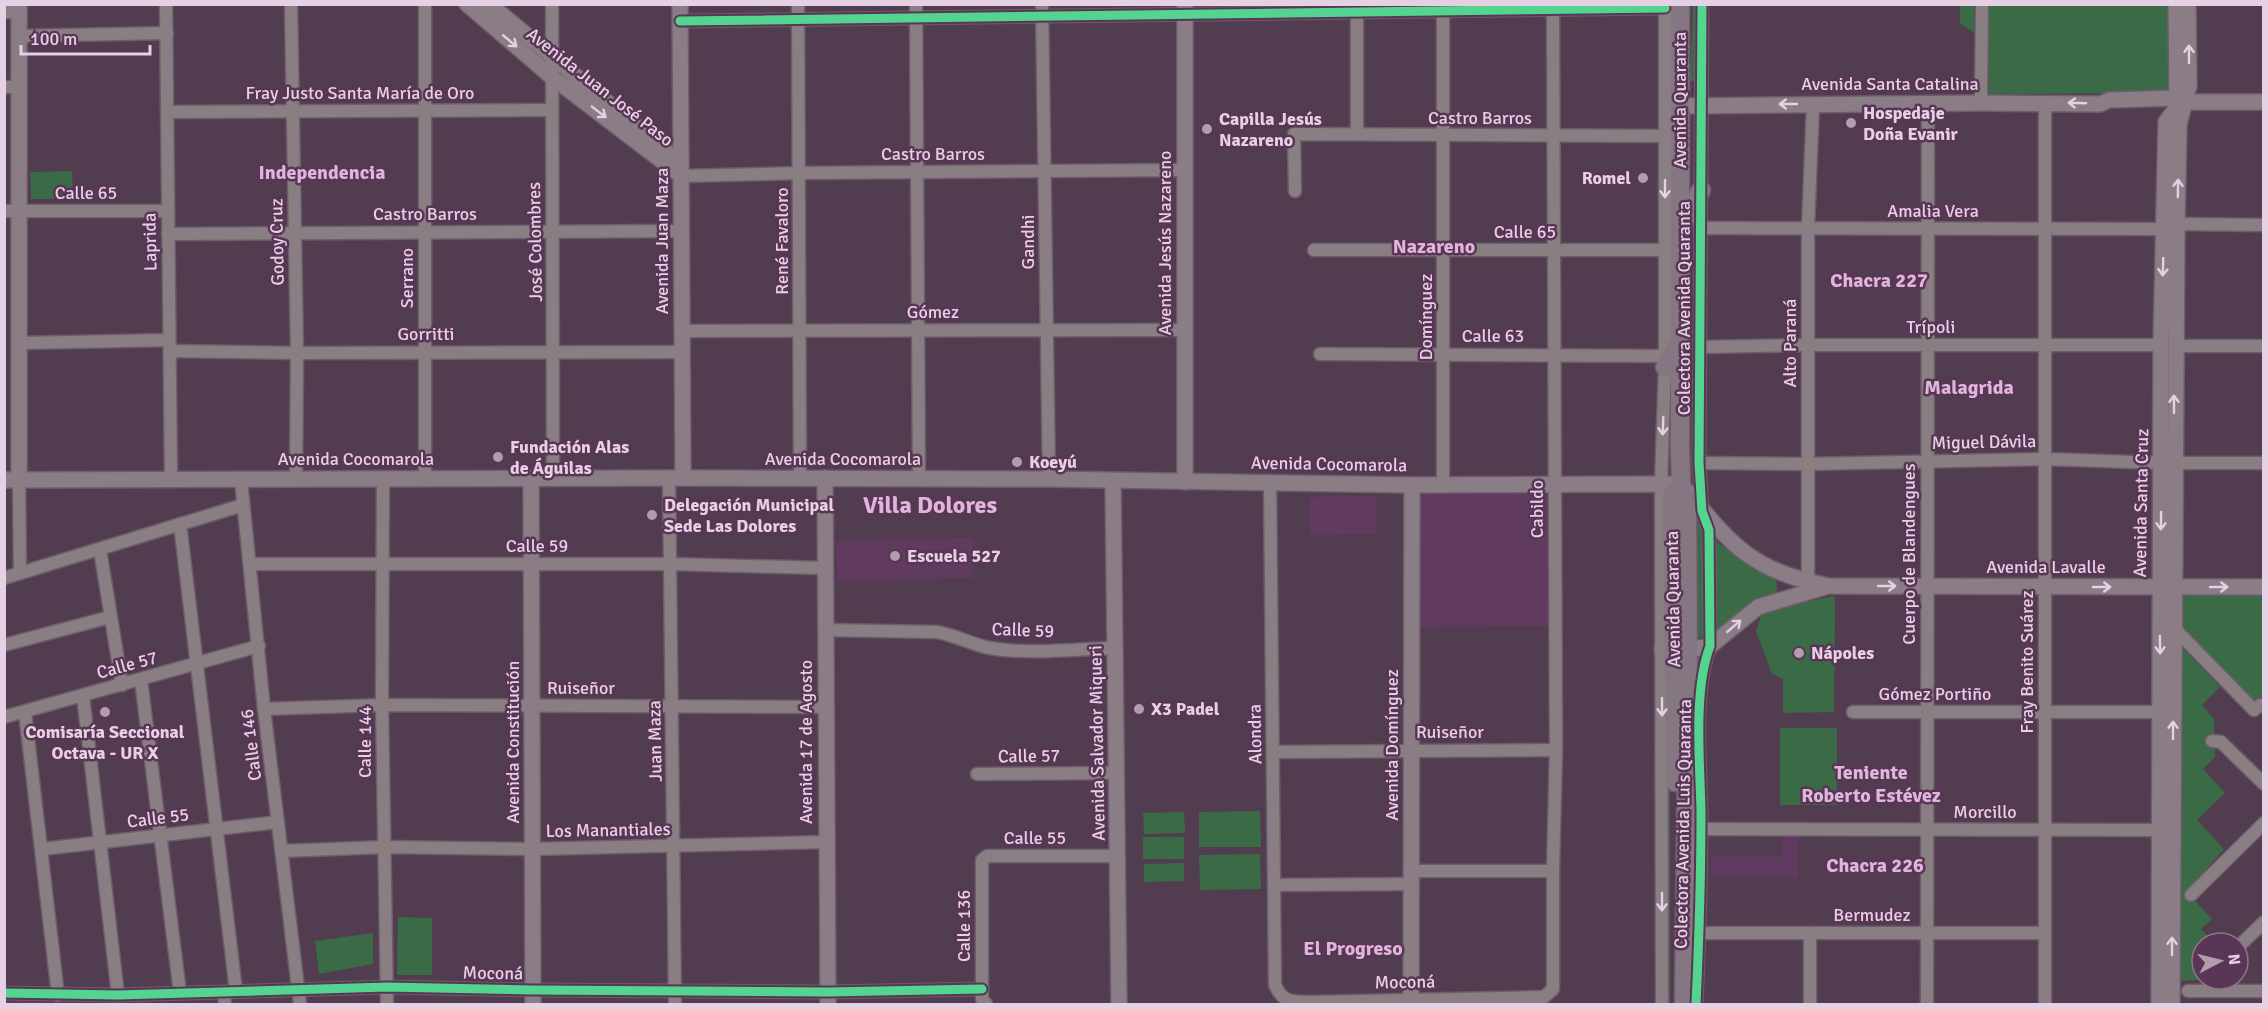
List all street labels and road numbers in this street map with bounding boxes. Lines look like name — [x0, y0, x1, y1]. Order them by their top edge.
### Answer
street label: Avenida Juan José Paso — [522, 23, 678, 151]
street label: Avenida Quaranta — [1669, 32, 1691, 168]
street label: Avenida Santa Catalina — [1801, 73, 1979, 95]
street label: Fray Justo Santa María de Oro — [246, 82, 474, 104]
street label: Castro Barros — [1428, 107, 1532, 129]
street label: Castro Barros — [881, 143, 985, 165]
street label: Avenida Jesús Nazareno — [1154, 151, 1176, 335]
street label: Avenida Juan Maza — [651, 168, 673, 314]
street label: Calle 65 — [55, 182, 117, 204]
street label: José Colombres — [523, 182, 547, 302]
street label: René Favaloro — [771, 187, 793, 295]
street label: Godoy Cruz — [265, 198, 289, 286]
street label: Amalia Vera — [1887, 200, 1979, 222]
street label: Colectora Avenida Quaranta — [1673, 201, 1695, 415]
street label: Castro Barros — [373, 203, 477, 225]
street label: Laprida — [138, 213, 162, 271]
street label: Gandhi — [1017, 215, 1039, 269]
street label: Calle 65 — [1494, 221, 1556, 243]
street label: Serrano — [396, 248, 418, 308]
street label: Domínguez — [1415, 274, 1437, 360]
street label: Alto Paraná — [1779, 299, 1801, 387]
street label: Gómez — [907, 301, 959, 323]
street label: Trípoli — [1907, 316, 1955, 338]
street label: Gorritti — [398, 323, 454, 345]
street label: Calle 63 — [1462, 325, 1524, 347]
street label: Avenida Santa Cruz — [2129, 428, 2153, 578]
street label: Miguel Dávila — [1932, 430, 2036, 454]
street label: Avenida Cocomarola — [278, 448, 434, 470]
street label: Avenida Cocomarola — [765, 448, 921, 470]
street label: Avenida Cocomarola — [1251, 452, 1407, 476]
street label: Cuerpo de Blandengues — [1898, 463, 1920, 645]
street label: Cabildo — [1526, 480, 1548, 538]
street label: Avenida Quaranta — [1661, 531, 1685, 667]
street label: Calle 59 — [506, 535, 568, 557]
street label: Avenida Lavalle — [1986, 556, 2106, 578]
street label: Fray Benito Suárez — [2016, 590, 2038, 734]
street label: Calle 59 — [991, 618, 1055, 642]
street label: Avenida Salvador Miqueri — [1084, 645, 1110, 841]
street label: Calle 57 — [94, 646, 160, 684]
street label: Avenida 17 de Agosto — [795, 660, 817, 824]
street label: Avenida Constitución — [502, 661, 524, 823]
street label: Avenida Domínguez — [1381, 669, 1403, 821]
street label: Ruiseñor — [547, 677, 615, 699]
street label: Gómez Portiño — [1879, 683, 1991, 705]
street label: Colectora Avenida Luis Quaranta — [1670, 699, 1696, 949]
street label: Juan Maza — [643, 700, 667, 782]
street label: Alondra — [1243, 704, 1267, 764]
street label: Calle 144 — [354, 706, 376, 778]
street label: Calle 146 — [236, 708, 266, 782]
street label: Ruiseñor — [1416, 721, 1484, 743]
street label: Calle 57 — [998, 744, 1060, 768]
street label: Morcillo — [1953, 801, 2017, 823]
street label: Calle 55 — [126, 803, 190, 833]
street label: Los Manantiales — [545, 818, 671, 842]
street label: Calle 55 — [1004, 827, 1066, 849]
street label: Calle 136 — [953, 890, 975, 962]
street label: Bermudez — [1833, 904, 1911, 926]
street label: Moconá — [463, 961, 523, 985]
street label: Moconá — [1375, 970, 1435, 994]

